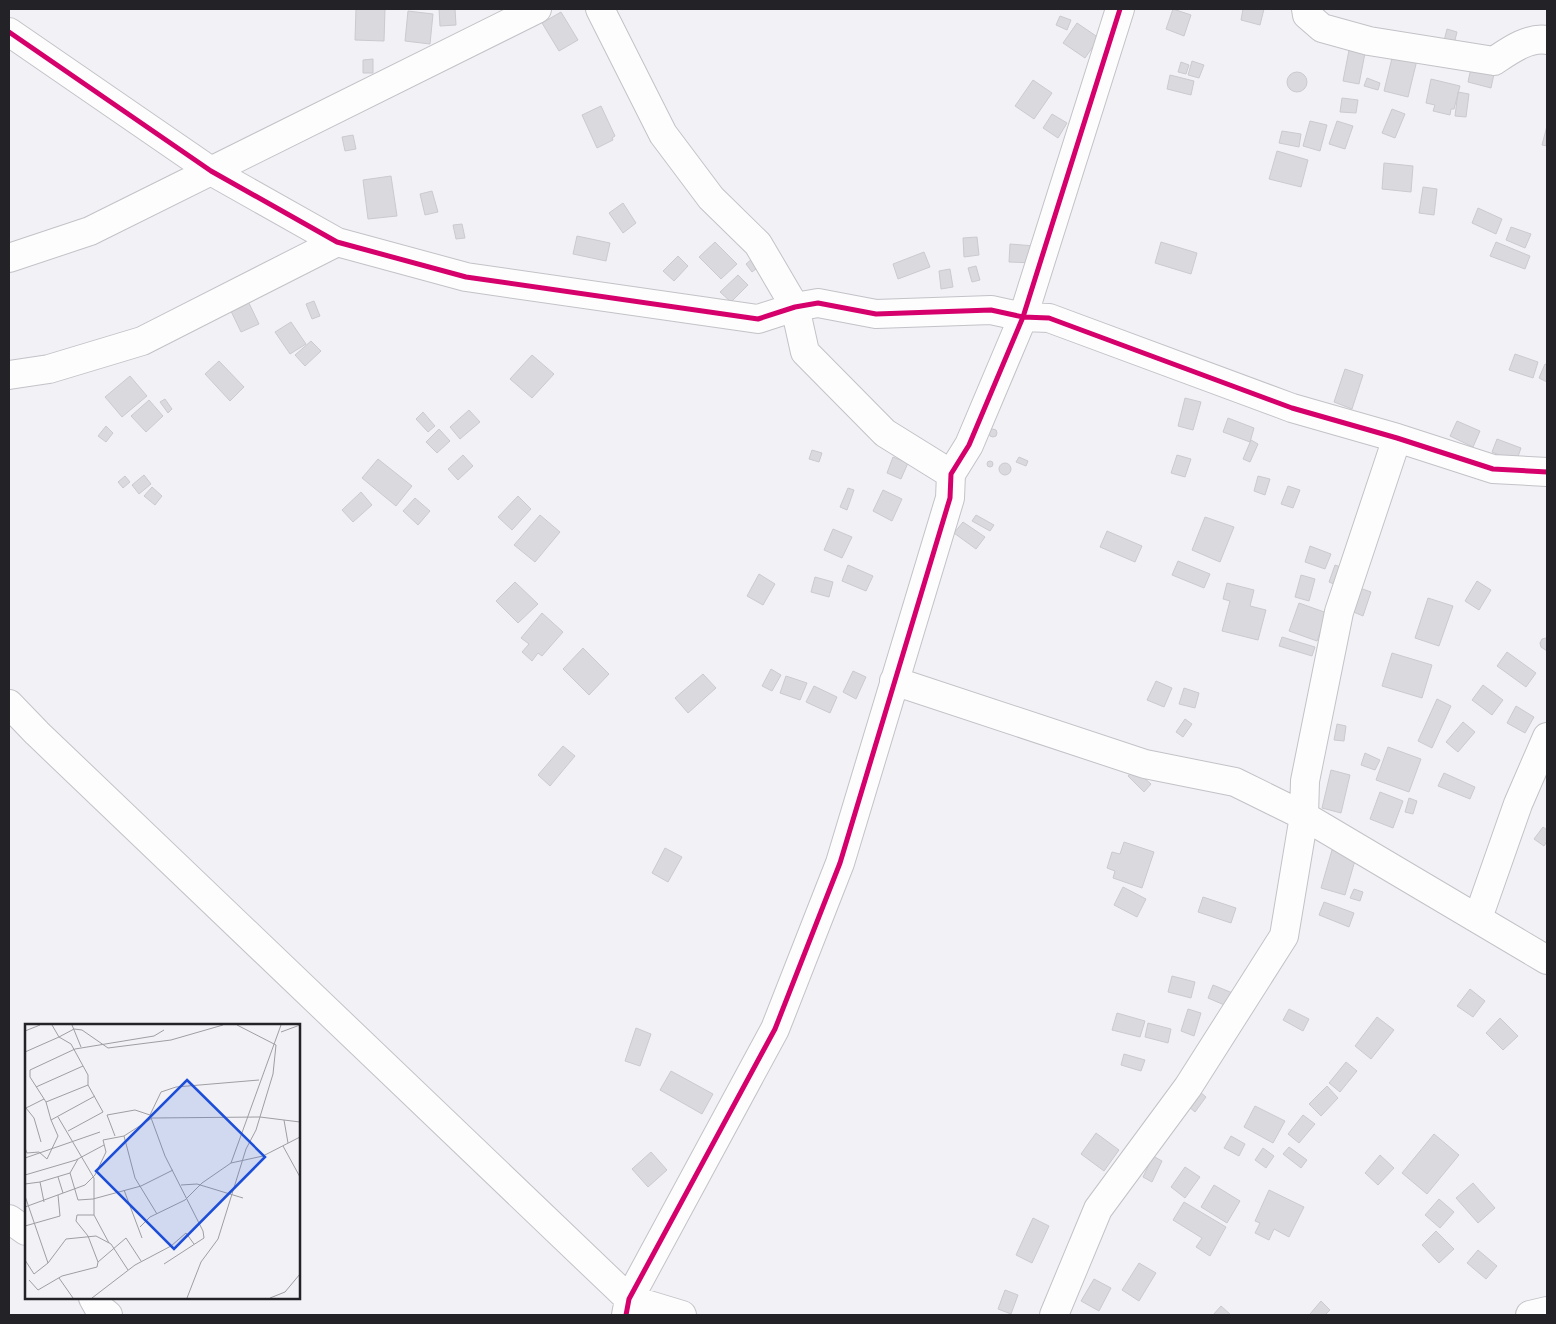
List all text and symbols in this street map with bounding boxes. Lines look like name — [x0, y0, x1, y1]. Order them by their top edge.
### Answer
inset map — [25, 1024, 300, 1299]

